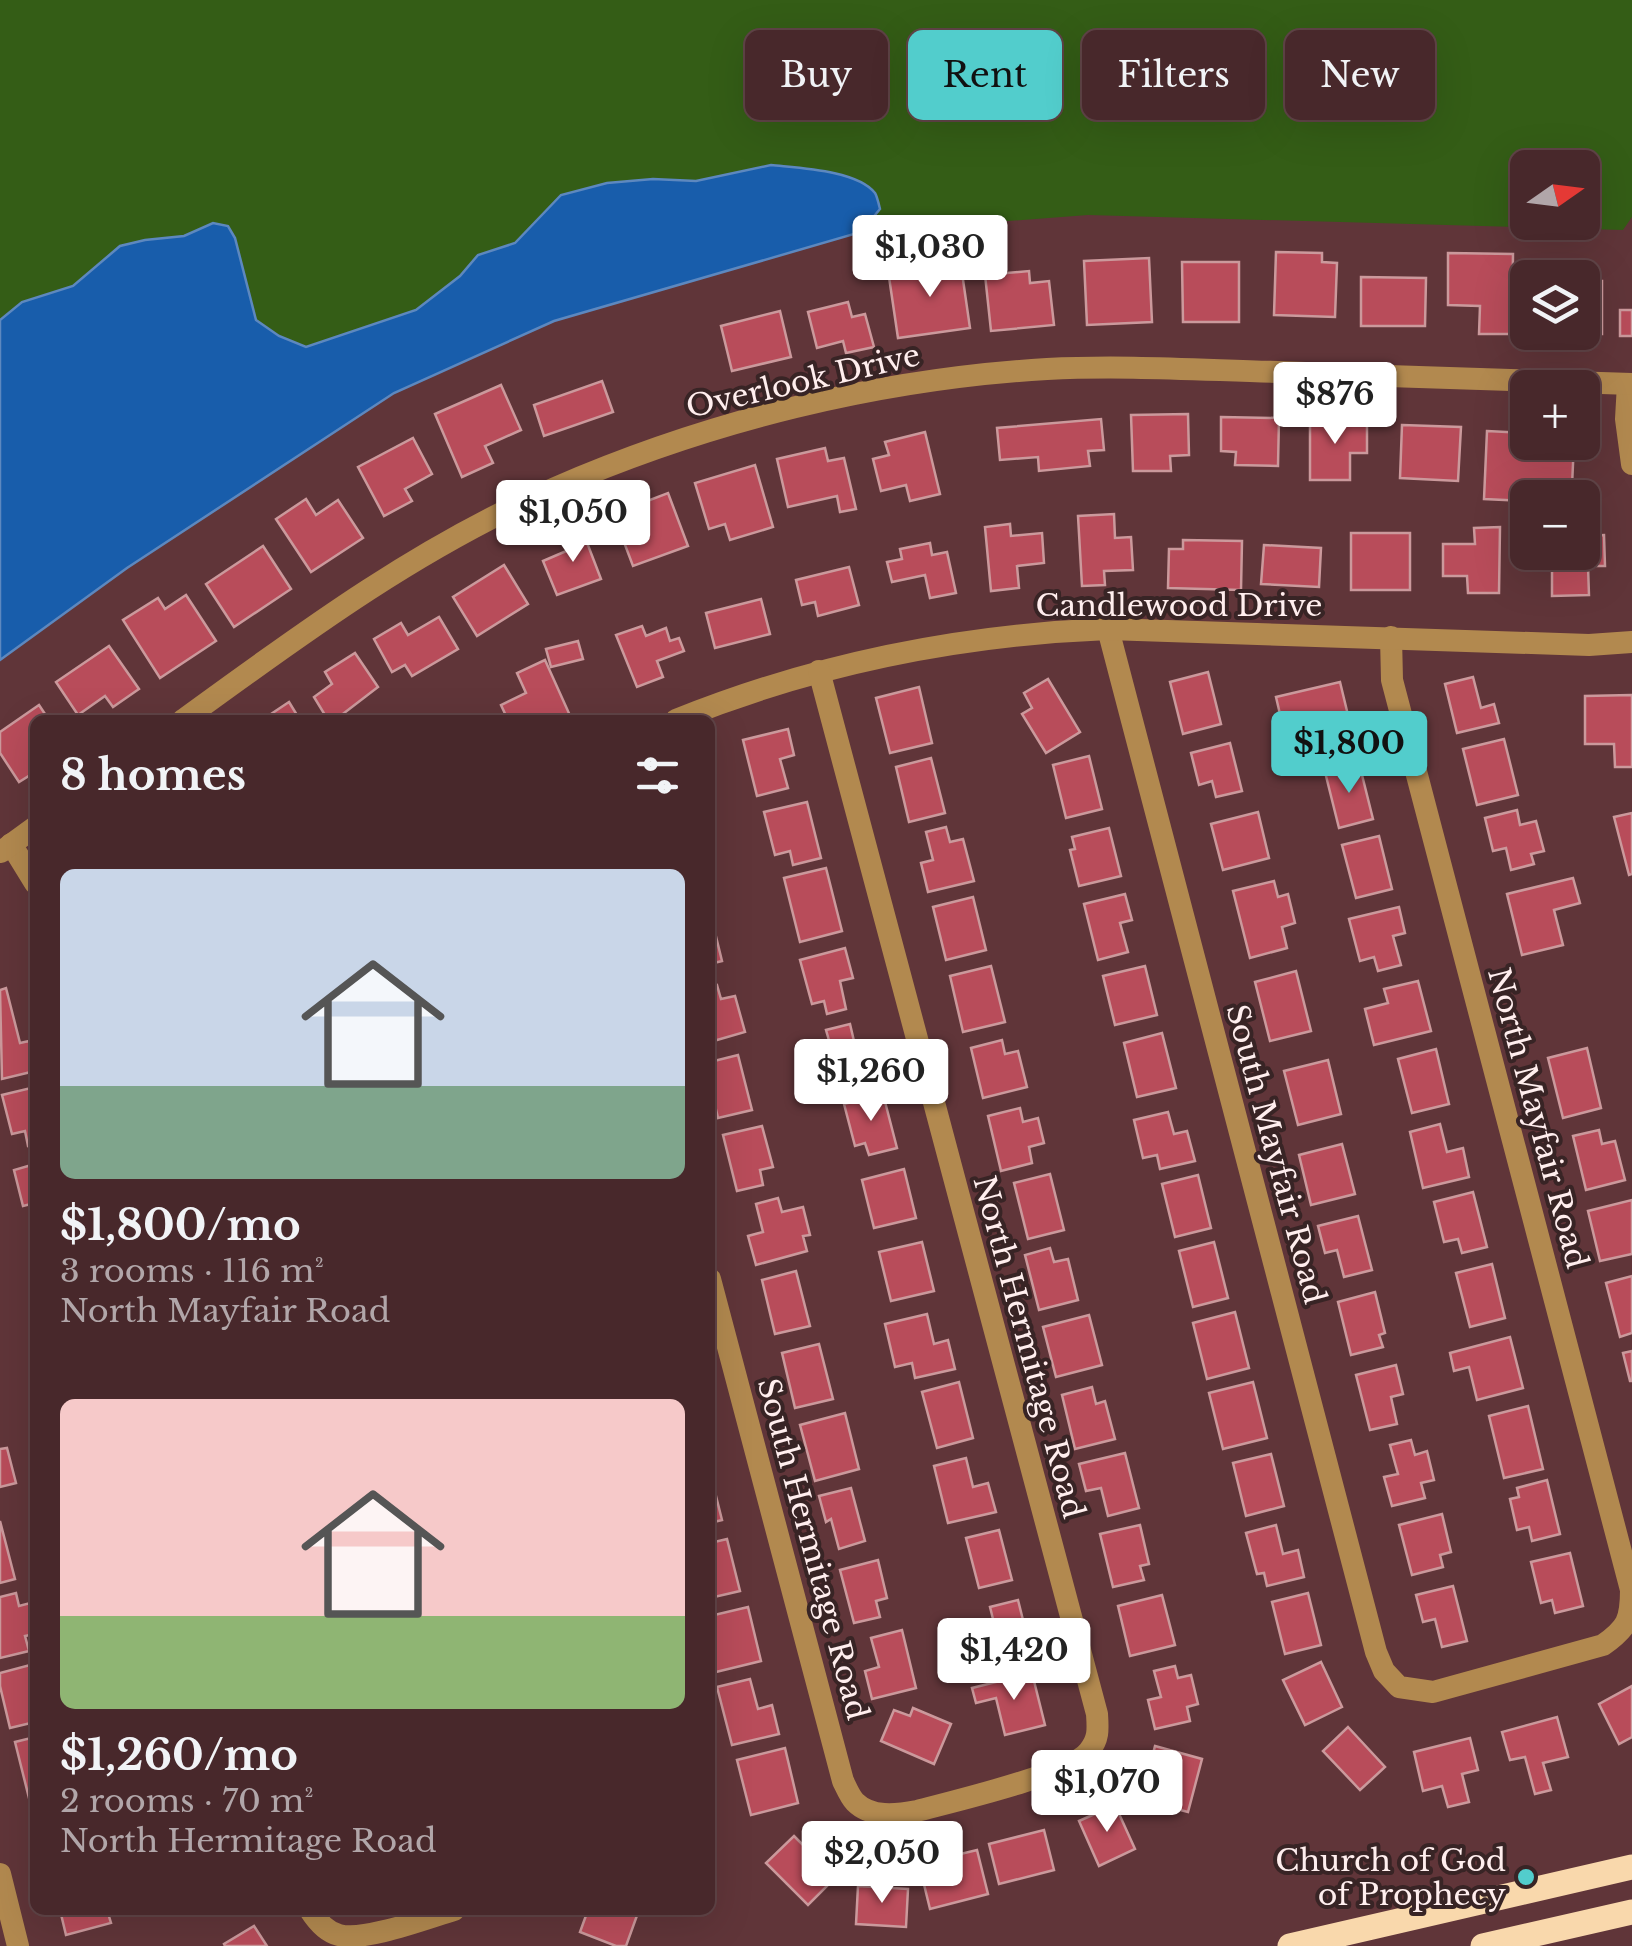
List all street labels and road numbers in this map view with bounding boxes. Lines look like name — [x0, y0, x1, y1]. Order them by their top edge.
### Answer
street label: Overlook Drive — [682, 336, 924, 426]
street label: Candlewood Drive — [1035, 587, 1323, 624]
street label: North Mayfair Road — [1480, 964, 1596, 1272]
street label: South Mayfair Road — [1218, 1000, 1334, 1308]
street label: North Hermitage Road — [965, 1172, 1093, 1522]
street label: South Hermitage Road — [750, 1374, 876, 1724]

